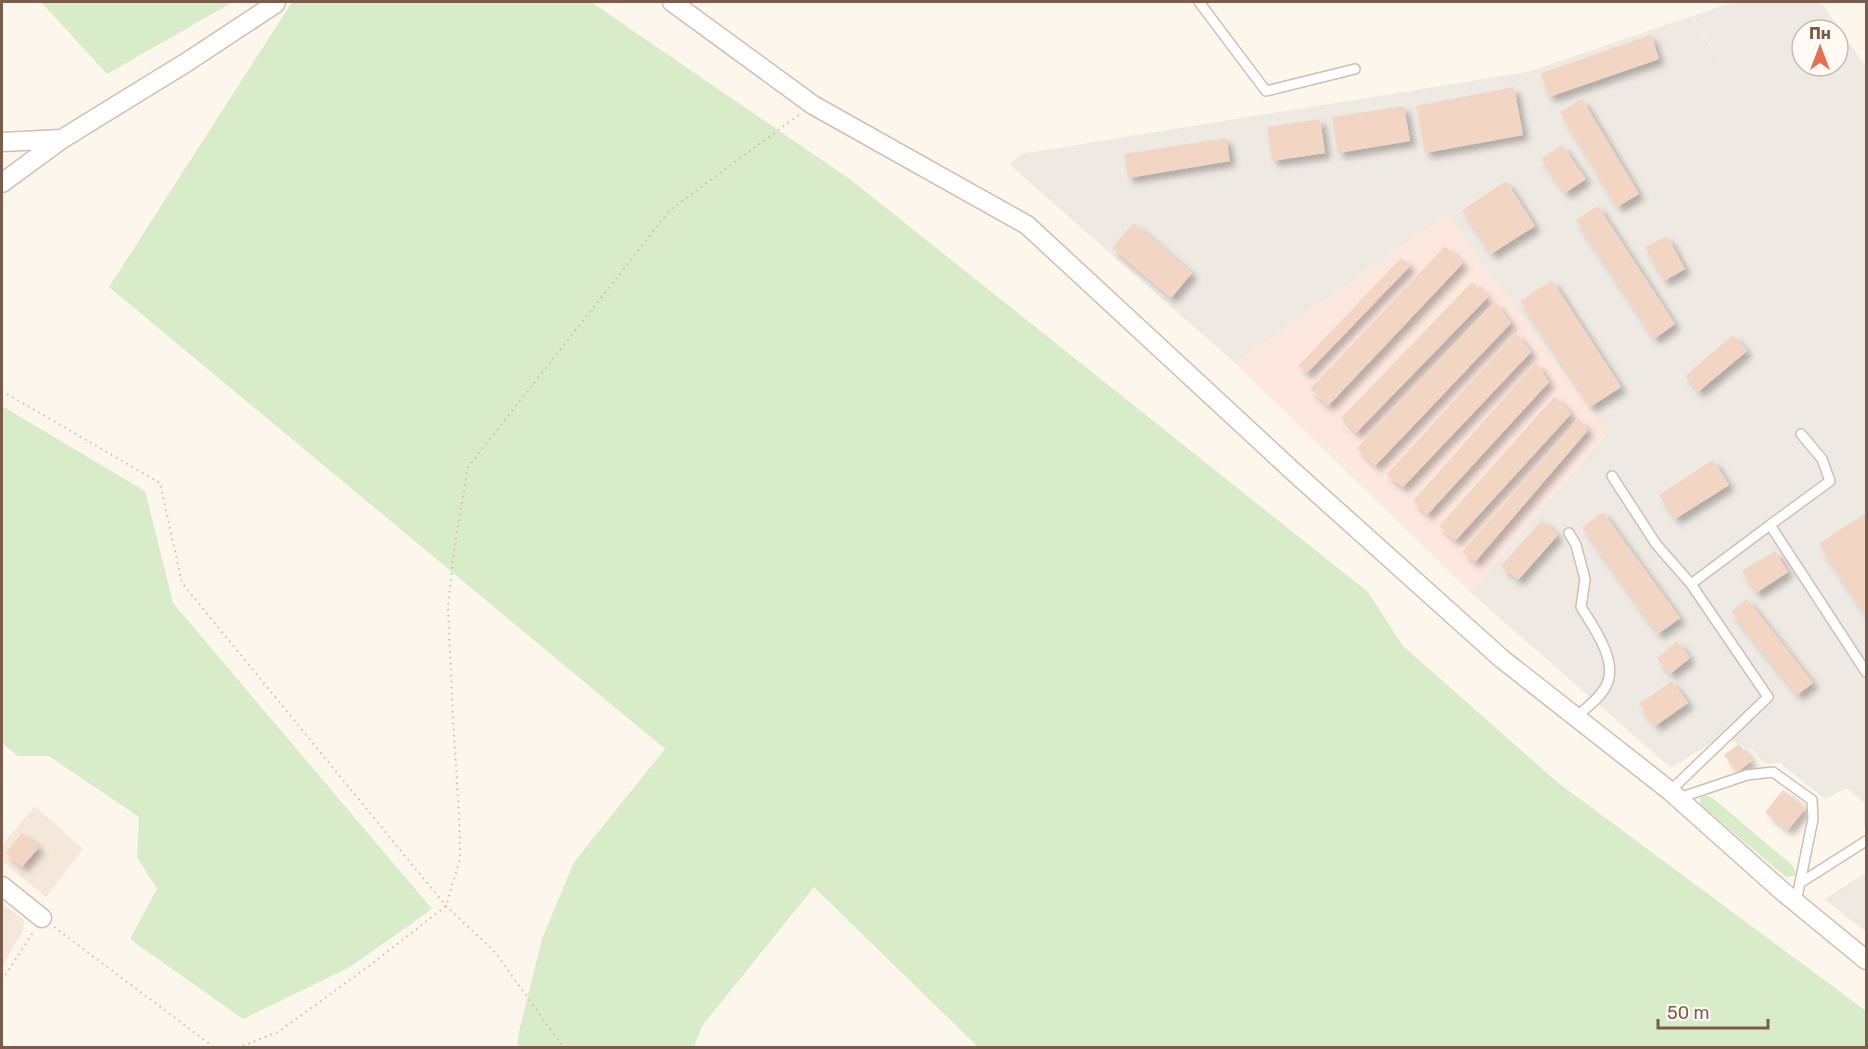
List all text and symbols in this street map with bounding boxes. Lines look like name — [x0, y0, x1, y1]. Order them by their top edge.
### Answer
north arrow — [1790, 18, 1850, 78]
text: Пн — [1809, 24, 1831, 43]
scale bar — [1658, 992, 1768, 1030]
text: 50 m — [1667, 1002, 1710, 1024]

